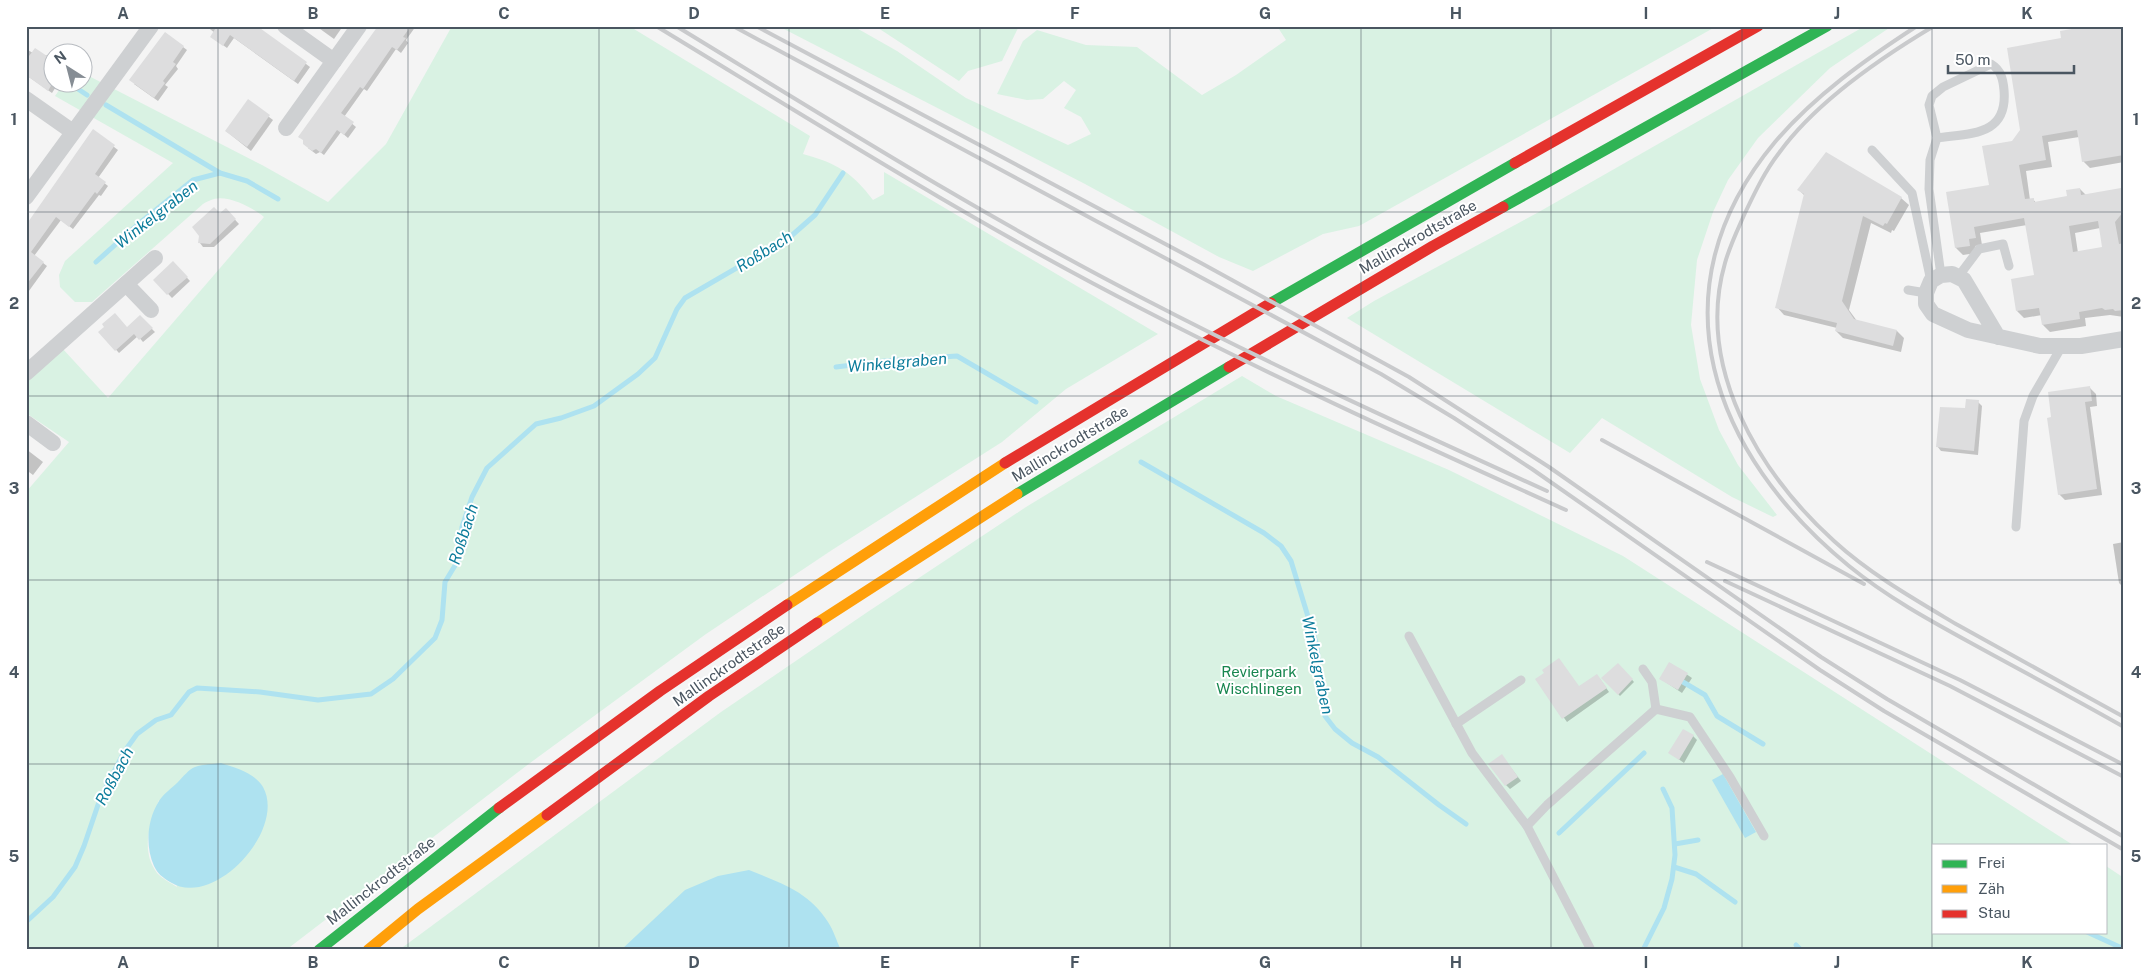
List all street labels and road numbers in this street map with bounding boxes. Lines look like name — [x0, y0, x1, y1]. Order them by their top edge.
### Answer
street label: Mallinckrodtstraße — [1356, 196, 1479, 277]
street label: Mallinckrodtstraße — [1008, 402, 1131, 485]
street label: Mallinckrodtstraße — [669, 620, 788, 710]
street label: Mallinckrodtstraße — [323, 833, 438, 928]

